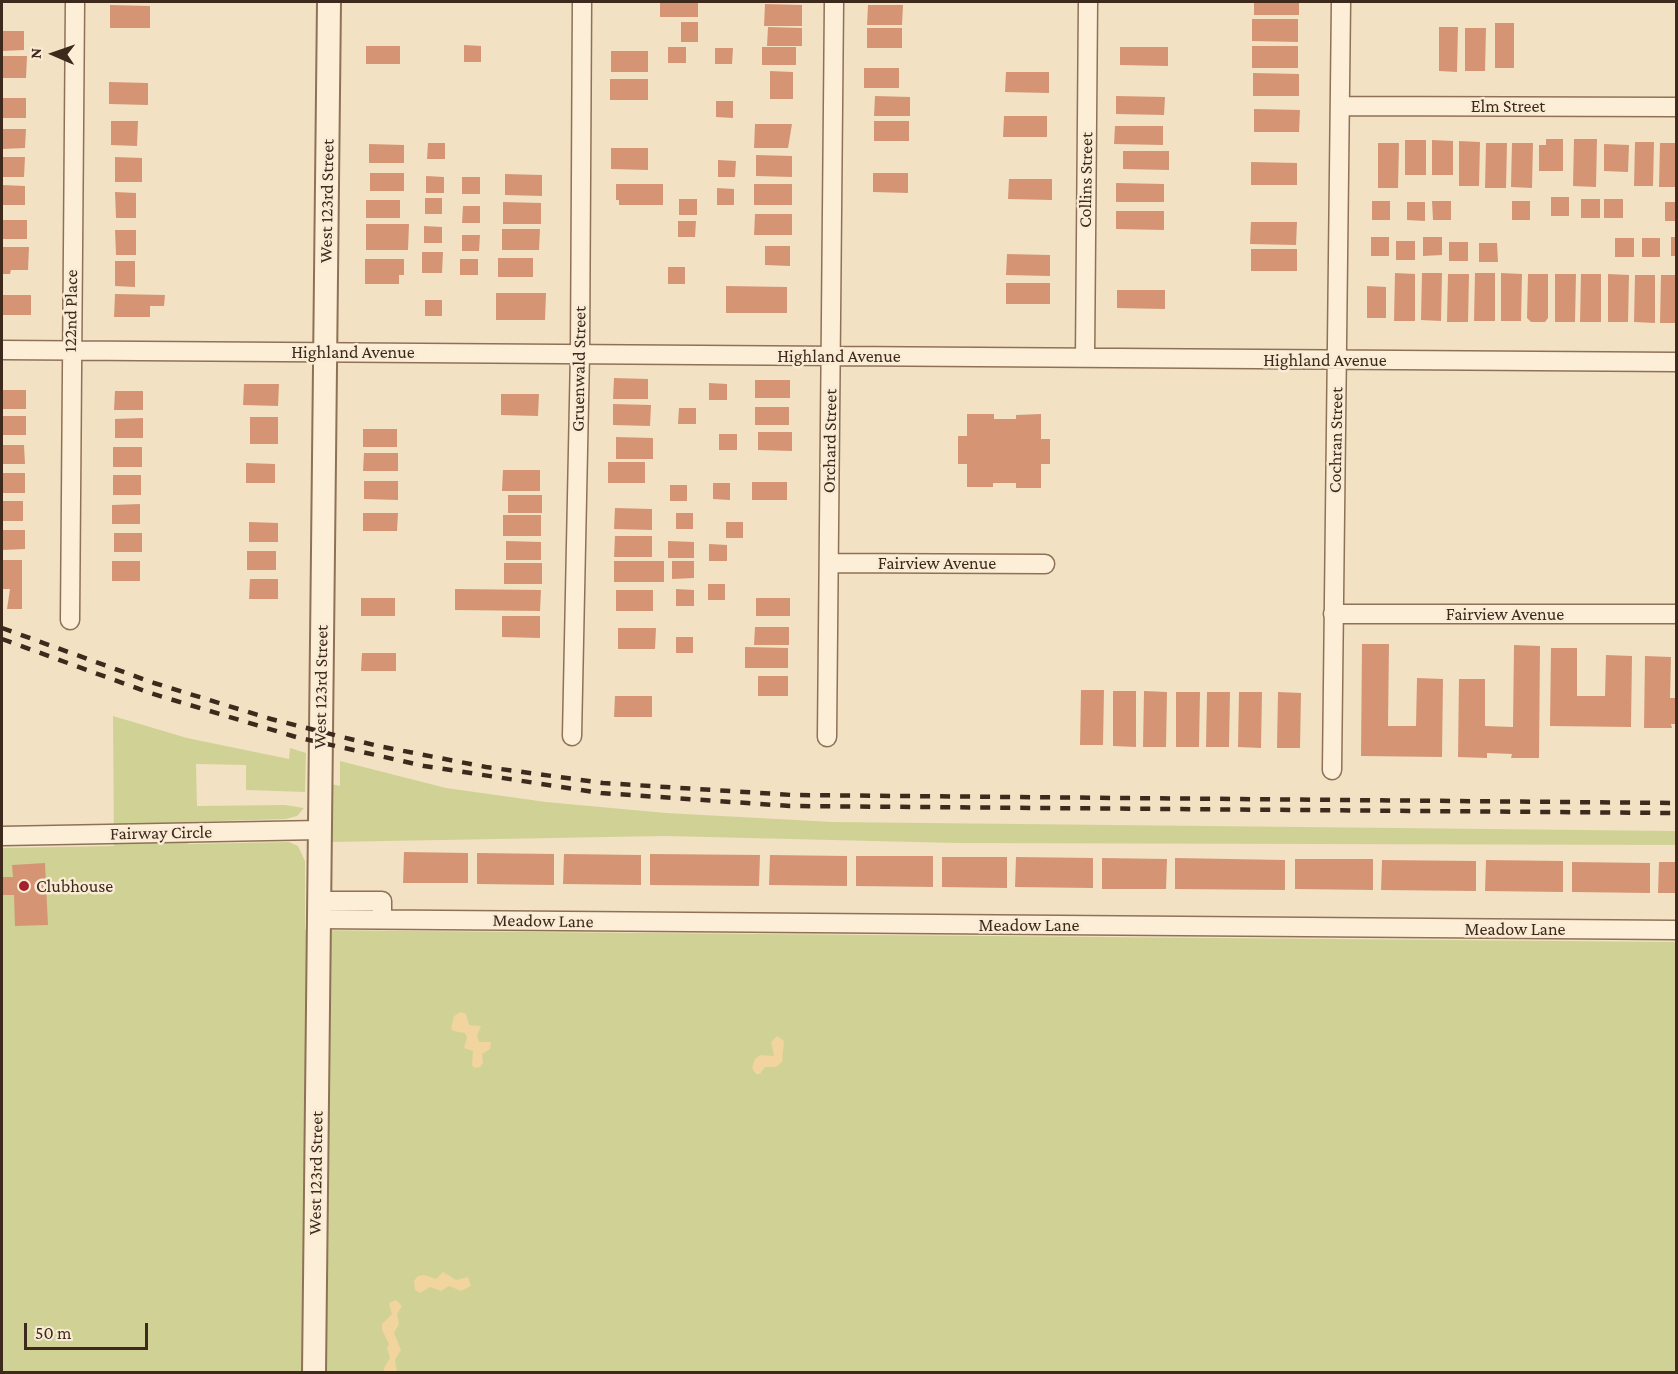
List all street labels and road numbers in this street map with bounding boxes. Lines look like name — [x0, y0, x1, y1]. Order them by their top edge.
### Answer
street label: Elm Street — [1471, 95, 1545, 117]
street label: Collins Street — [1074, 132, 1098, 228]
street label: West 123rd Street — [315, 139, 339, 263]
street label: 122nd Place — [59, 269, 83, 353]
street label: Gruenwald Street — [567, 306, 591, 432]
street label: Highland Avenue — [291, 341, 415, 363]
street label: Highland Avenue — [777, 345, 901, 367]
street label: Highland Avenue — [1263, 349, 1387, 371]
street label: Cochran Street — [1324, 387, 1348, 493]
street label: Orchard Street — [818, 389, 842, 493]
street label: Fairview Avenue — [878, 552, 996, 574]
street label: Fairview Avenue — [1446, 603, 1564, 625]
street label: West 123rd Street — [309, 625, 333, 749]
street label: Fairway Circle — [110, 821, 212, 845]
street label: Meadow Lane — [492, 909, 594, 933]
street label: Meadow Lane — [978, 914, 1080, 936]
street label: Meadow Lane — [1464, 918, 1566, 940]
street label: West 123rd Street — [304, 1111, 328, 1235]

